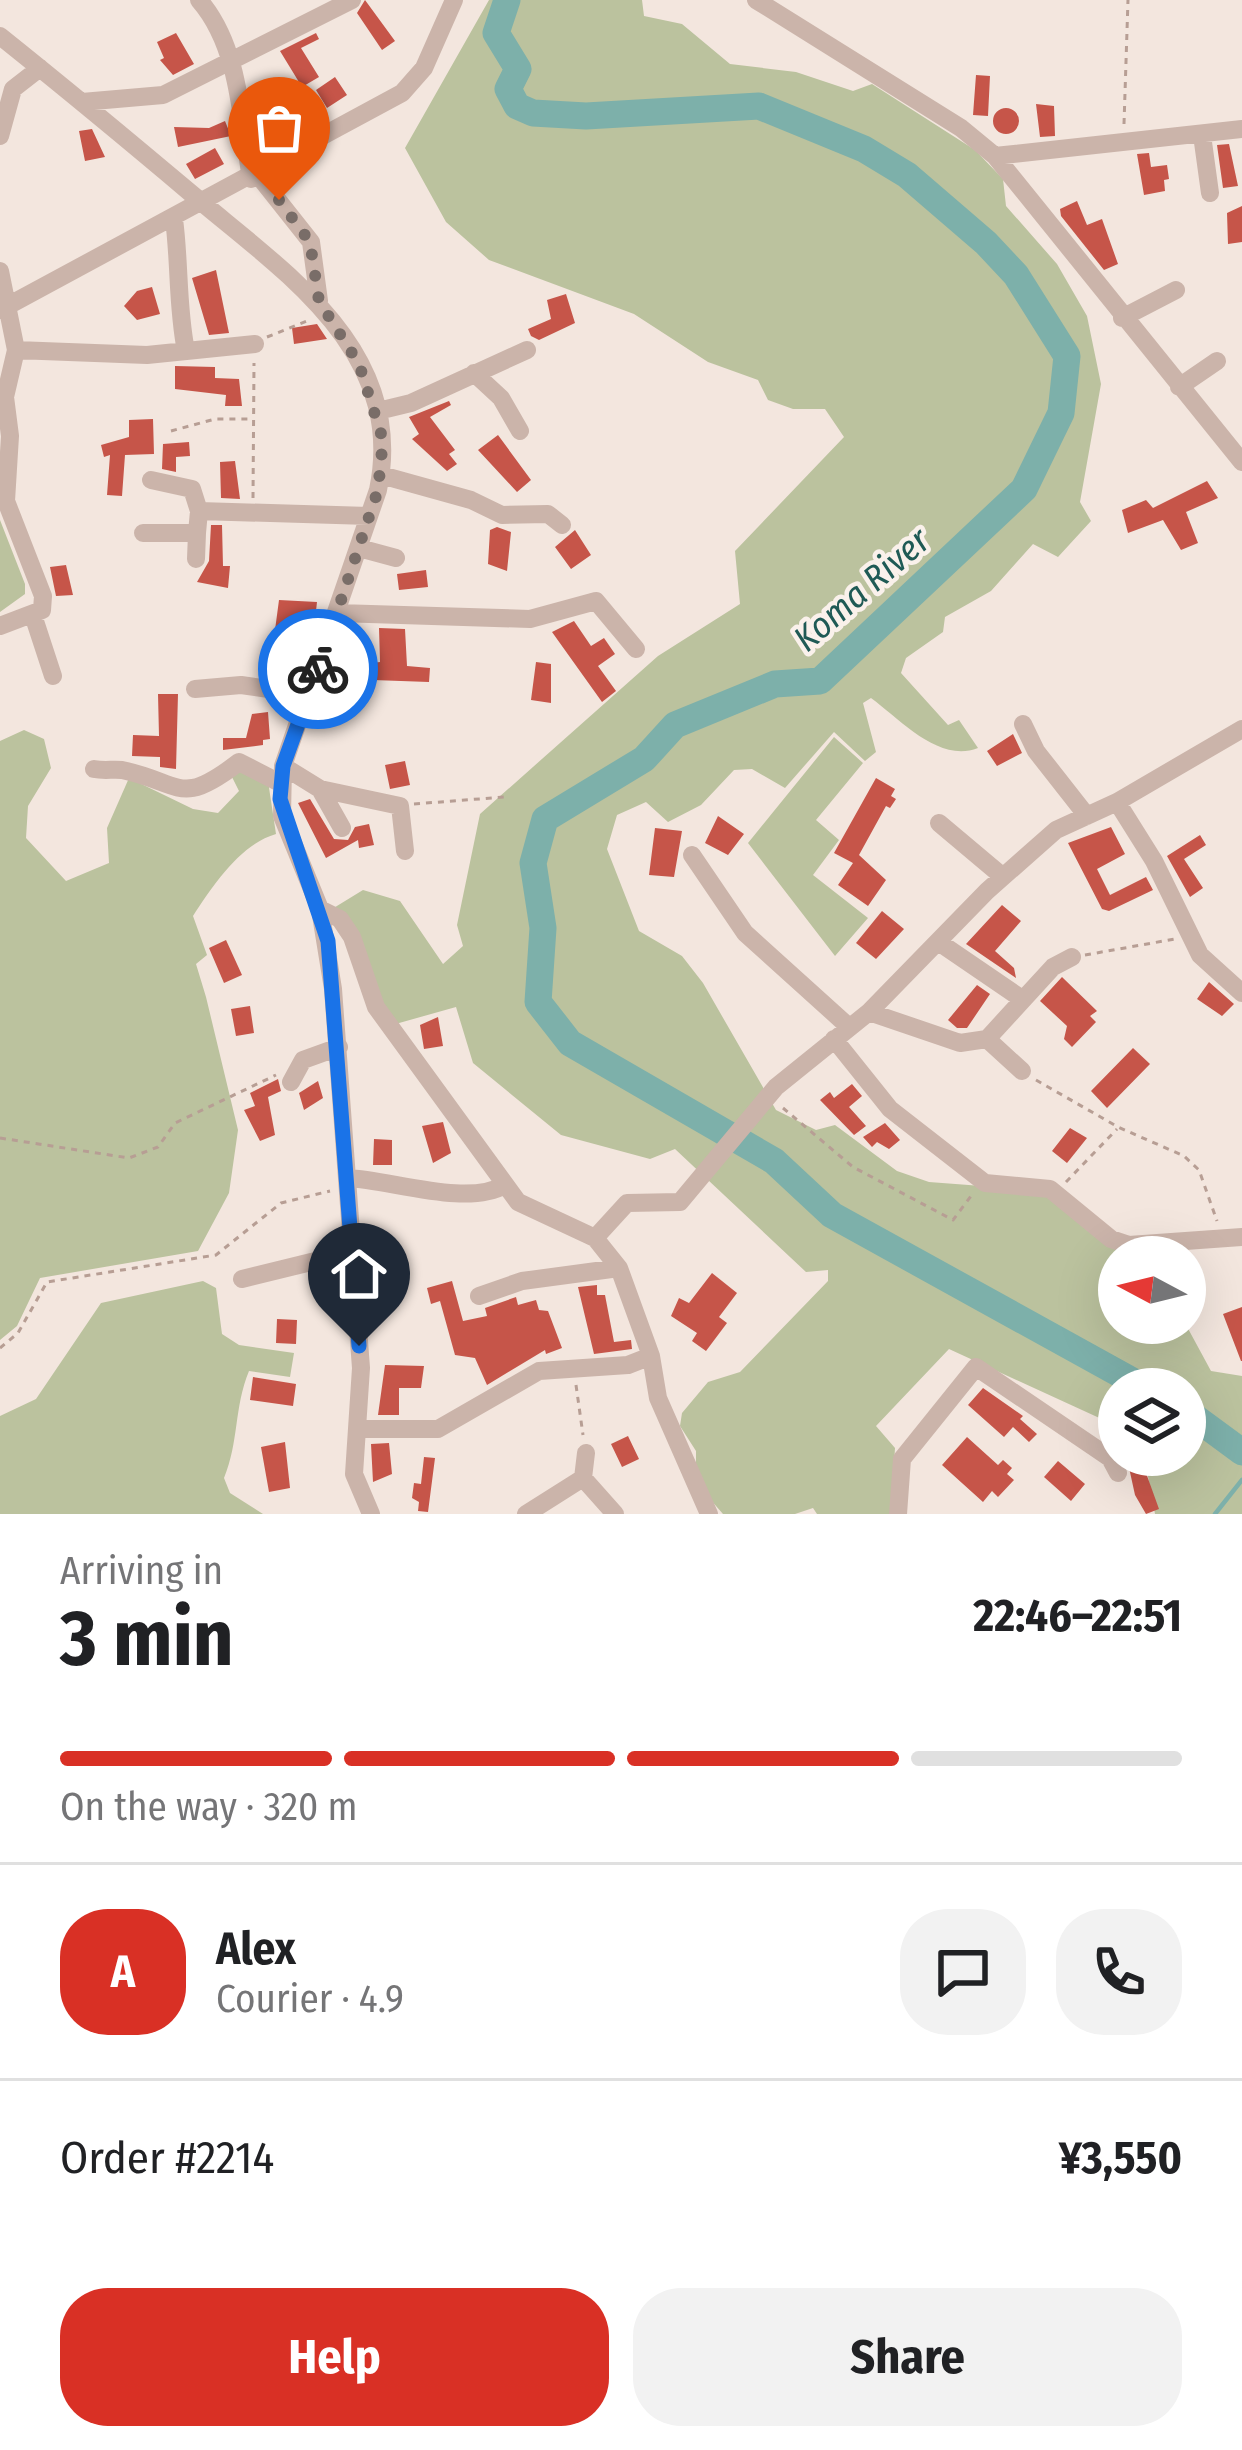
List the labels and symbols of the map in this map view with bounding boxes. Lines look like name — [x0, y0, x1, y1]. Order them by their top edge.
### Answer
pin — [228, 77, 330, 200]
water label: Koma River — [785, 518, 940, 661]
courier — [258, 609, 378, 729]
pin — [308, 1223, 410, 1346]
north arrow — [1098, 1236, 1206, 1344]

